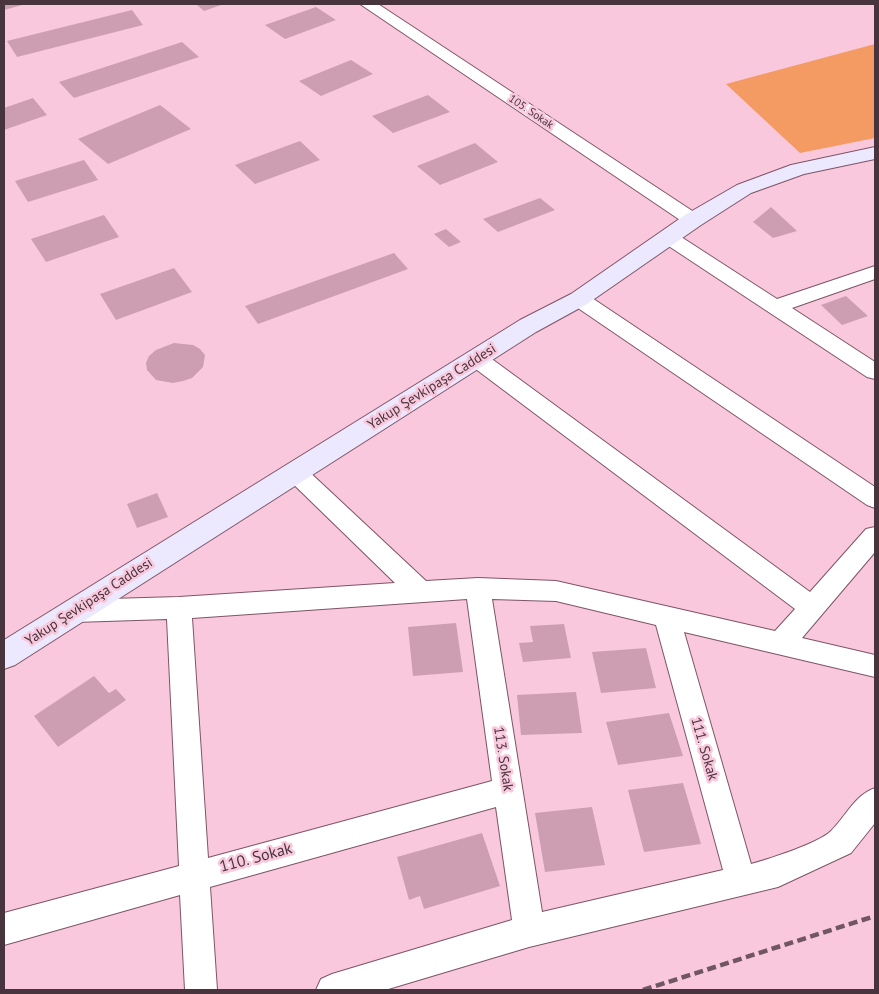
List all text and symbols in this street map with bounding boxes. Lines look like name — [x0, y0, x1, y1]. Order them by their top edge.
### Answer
street label: 105. Sokak — [506, 92, 556, 132]
street label: Yakup Şevkipaşa Caddesi — [365, 341, 499, 433]
street label: Yakup Şevkipaşa Caddesi — [22, 555, 156, 649]
street label: 111. Sokak — [687, 715, 721, 783]
street label: 113. Sokak — [490, 726, 516, 792]
street label: 110. Sokak — [218, 839, 294, 877]

